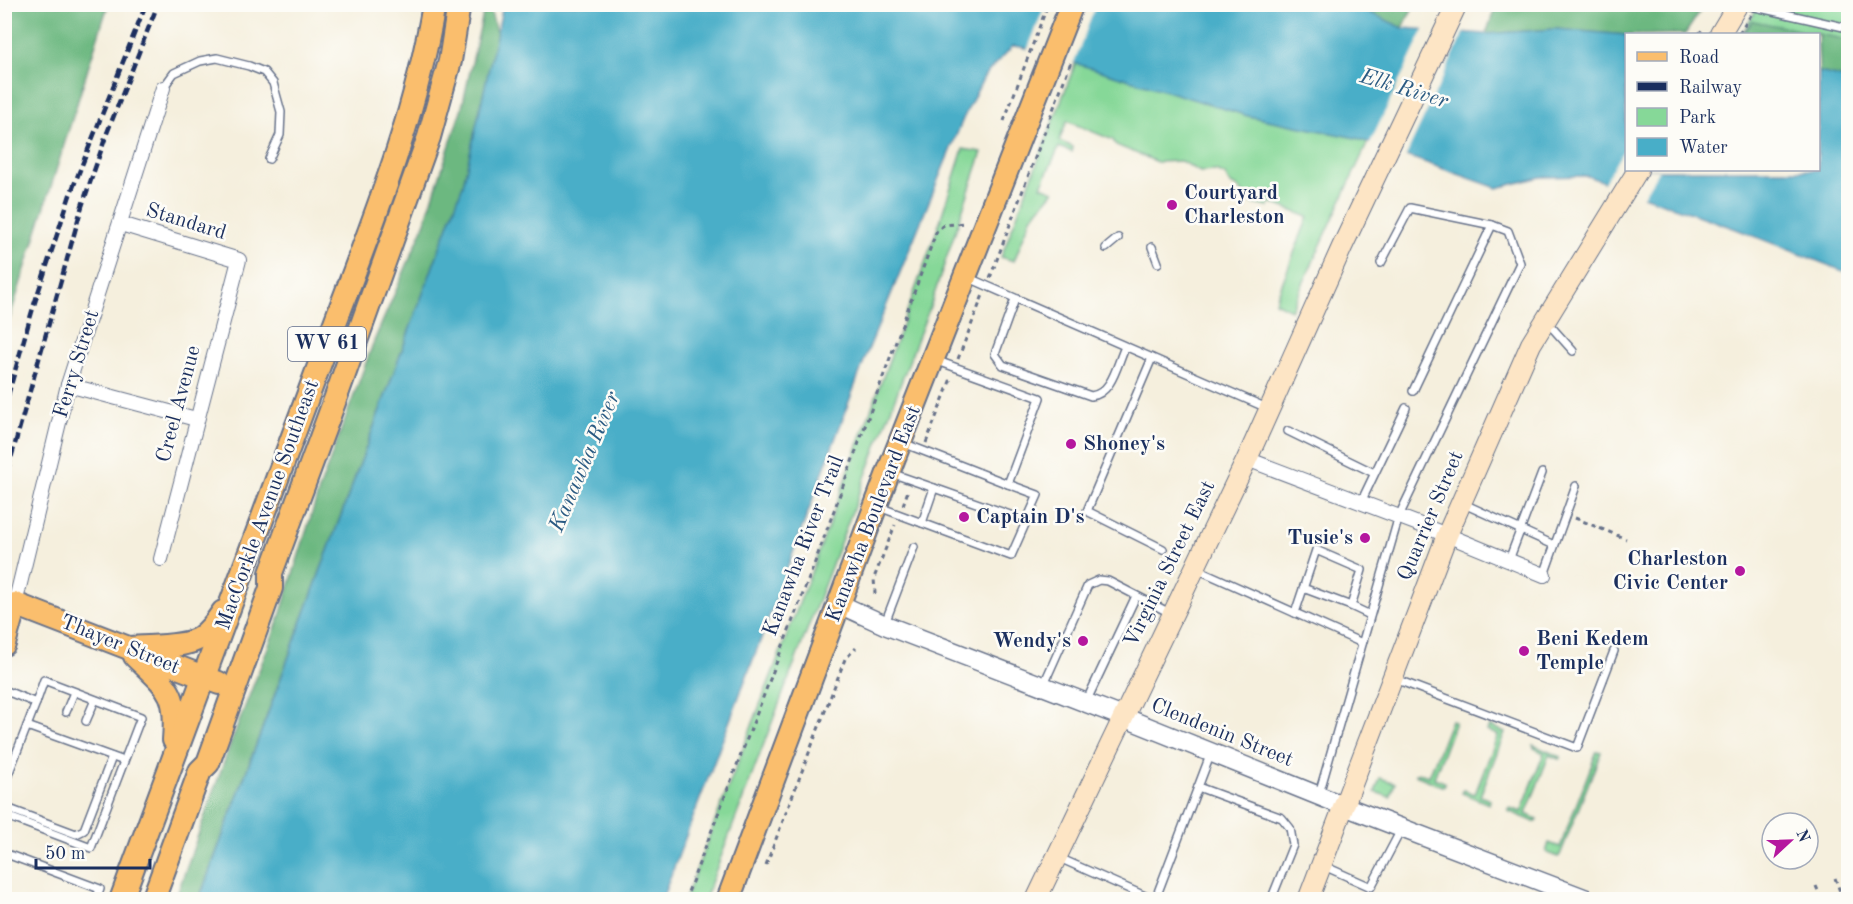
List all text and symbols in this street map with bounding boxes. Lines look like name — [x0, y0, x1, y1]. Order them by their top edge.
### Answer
legend — [1625, 33, 1820, 171]
text: Road — [1679, 49, 1719, 67]
water label: Elk River — [1356, 65, 1451, 113]
text: Railway — [1679, 79, 1742, 97]
text: Park — [1679, 109, 1716, 127]
text: Water — [1679, 139, 1728, 157]
place label: Courtyard Charleston — [1184, 183, 1285, 228]
marker: Courtyard Charleston — [1165, 198, 1179, 212]
street label: Standard — [143, 200, 229, 244]
street label: Ferry Street — [51, 307, 103, 421]
road number: WV 61 — [288, 327, 366, 361]
street label: Creel Avenue — [153, 343, 205, 465]
street label: MacCorkle Avenue Southeast — [213, 377, 323, 633]
water label: Kanawha River — [545, 388, 625, 536]
street label: Kanawha Boulevard East — [823, 403, 925, 625]
place label: Shoney's — [1083, 434, 1165, 455]
marker: Shoney's — [1064, 437, 1078, 451]
street label: Quarrier Street — [1394, 448, 1468, 584]
street label: Kanawha River Trail — [760, 452, 848, 639]
street label: Virginia Street East — [1121, 477, 1219, 651]
place label: Captain D's — [976, 507, 1085, 528]
marker: Captain D's — [957, 510, 971, 524]
place label: Tusie's — [1287, 528, 1353, 549]
marker: Tusie's — [1358, 531, 1372, 545]
place label: Charleston Civic Center — [1613, 549, 1728, 594]
marker: Charleston Civic Center — [1733, 564, 1747, 578]
street label: Thayer Street — [57, 612, 183, 678]
place label: Beni Kedem Temple — [1536, 629, 1649, 674]
place label: Wendy's — [992, 631, 1071, 652]
marker: Wendy's — [1076, 634, 1090, 648]
marker: Beni Kedem Temple — [1517, 644, 1531, 658]
street label: Clendenin Street — [1148, 695, 1296, 771]
north arrow — [1760, 811, 1820, 871]
text: N — [1792, 827, 1812, 846]
scale bar — [36, 832, 150, 870]
text: 50 m — [45, 845, 85, 863]

